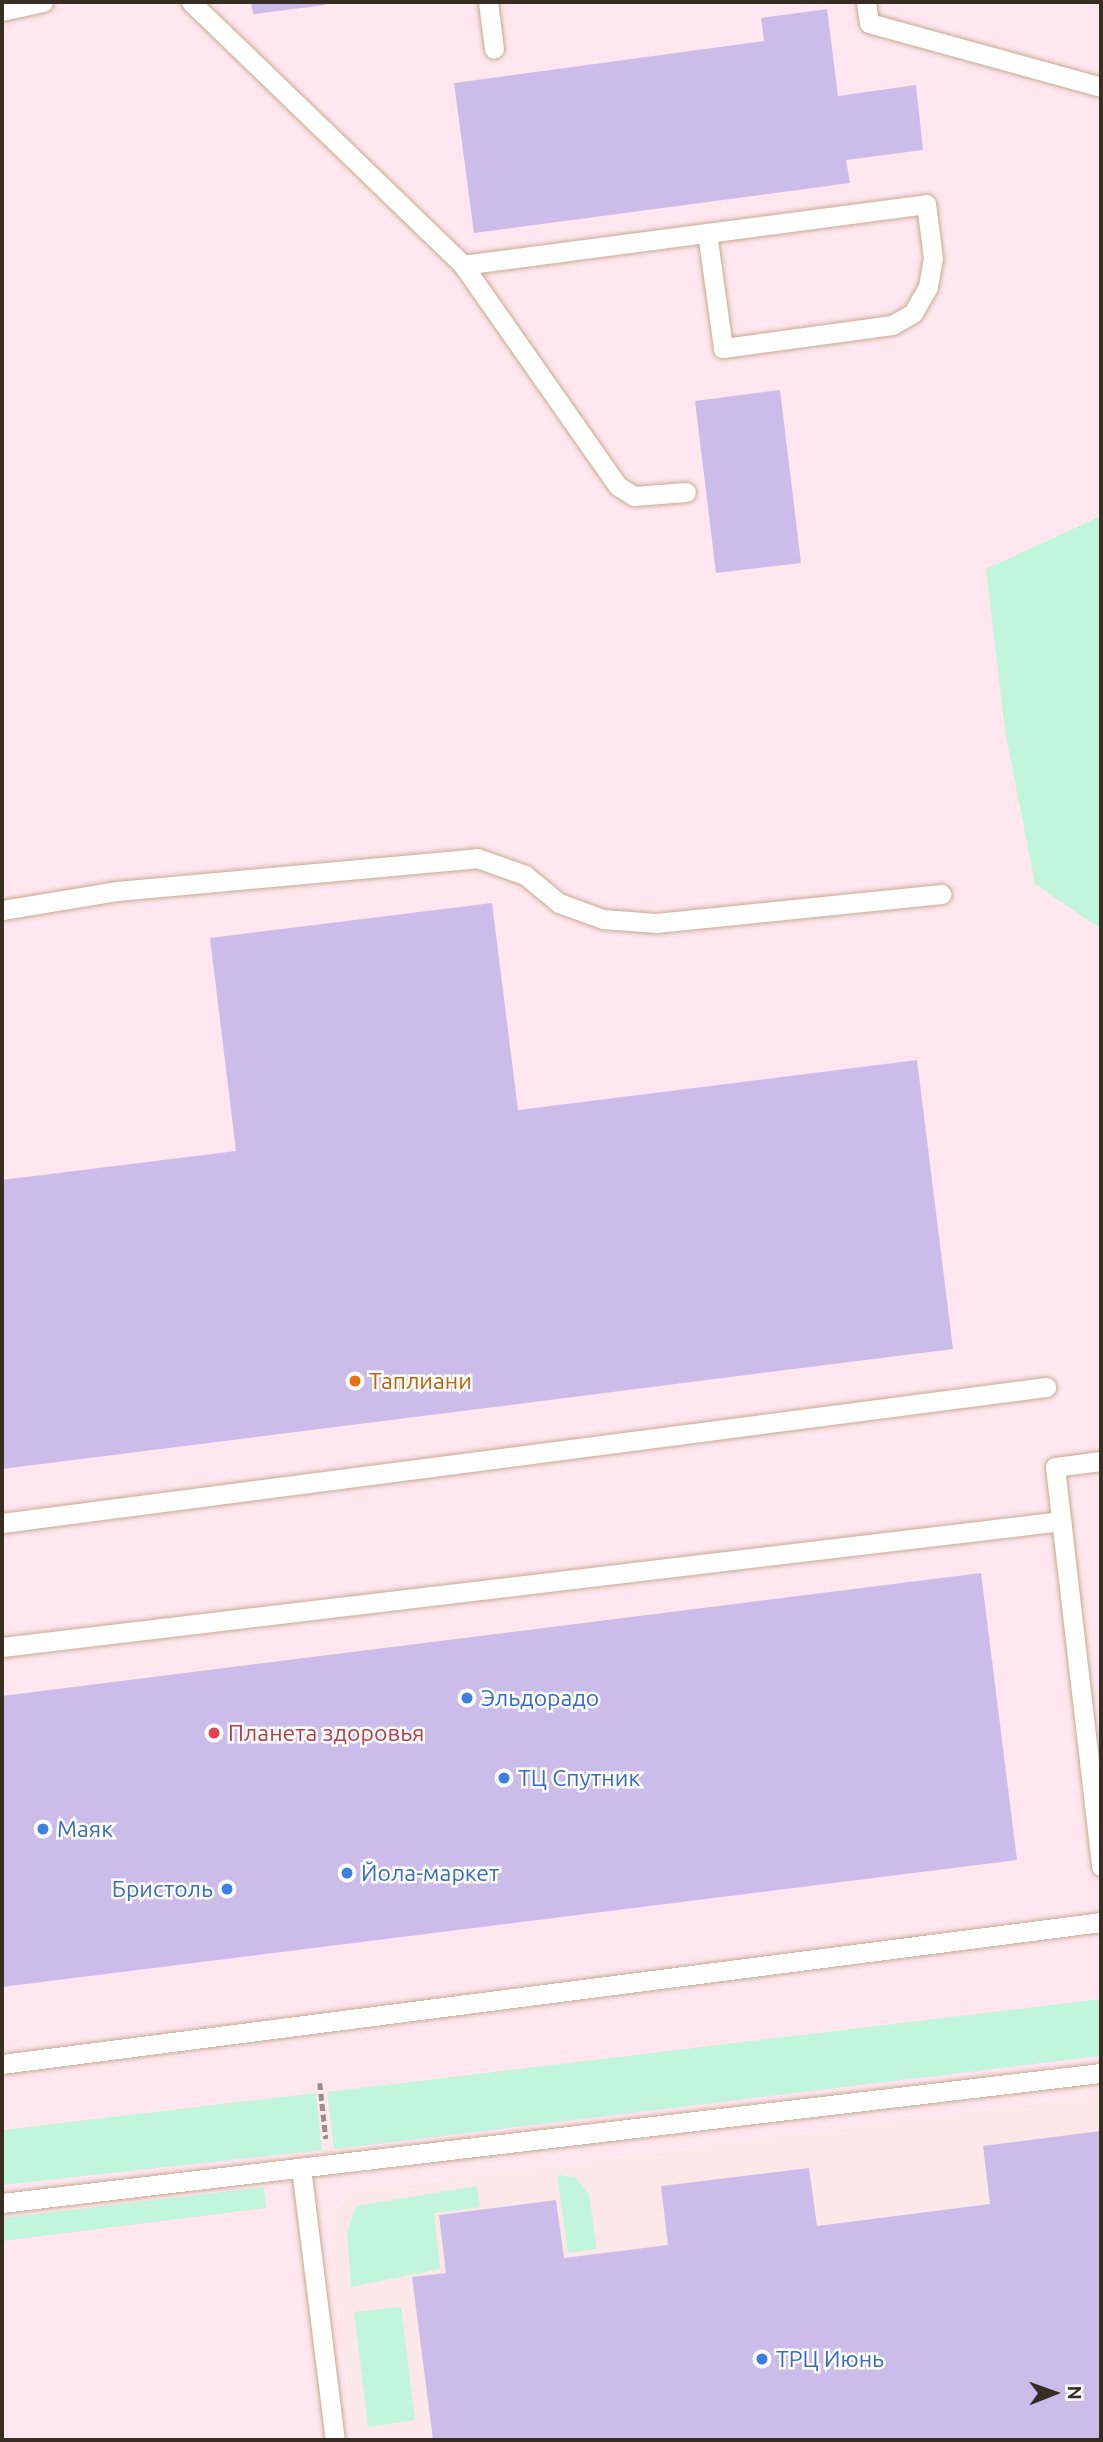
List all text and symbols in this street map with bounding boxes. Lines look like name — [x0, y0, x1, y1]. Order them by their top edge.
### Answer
place label: Таплиани — [369, 1367, 472, 1395]
marker: Таплиани — [347, 1373, 363, 1389]
place label: Эльдорадо — [481, 1684, 599, 1712]
marker: Эльдорадо — [459, 1690, 475, 1706]
place label: Планета здоровья — [228, 1719, 424, 1747]
marker: Планета здоровья — [206, 1725, 222, 1741]
place label: ТЦ Спутник — [518, 1764, 640, 1792]
marker: ТЦ Спутник — [496, 1770, 512, 1786]
place label: Маяк — [57, 1815, 113, 1843]
marker: Маяк — [35, 1821, 51, 1837]
place label: Йола-маркет — [361, 1859, 499, 1887]
marker: Йола-маркет — [339, 1865, 355, 1881]
place label: Бристоль — [112, 1875, 213, 1903]
marker: Бристоль — [219, 1881, 235, 1897]
place label: ТРЦ Июнь — [776, 2345, 884, 2373]
marker: ТРЦ Июнь — [754, 2351, 770, 2367]
north arrow — [1019, 2358, 1089, 2428]
text: N — [1064, 2385, 1086, 2400]

